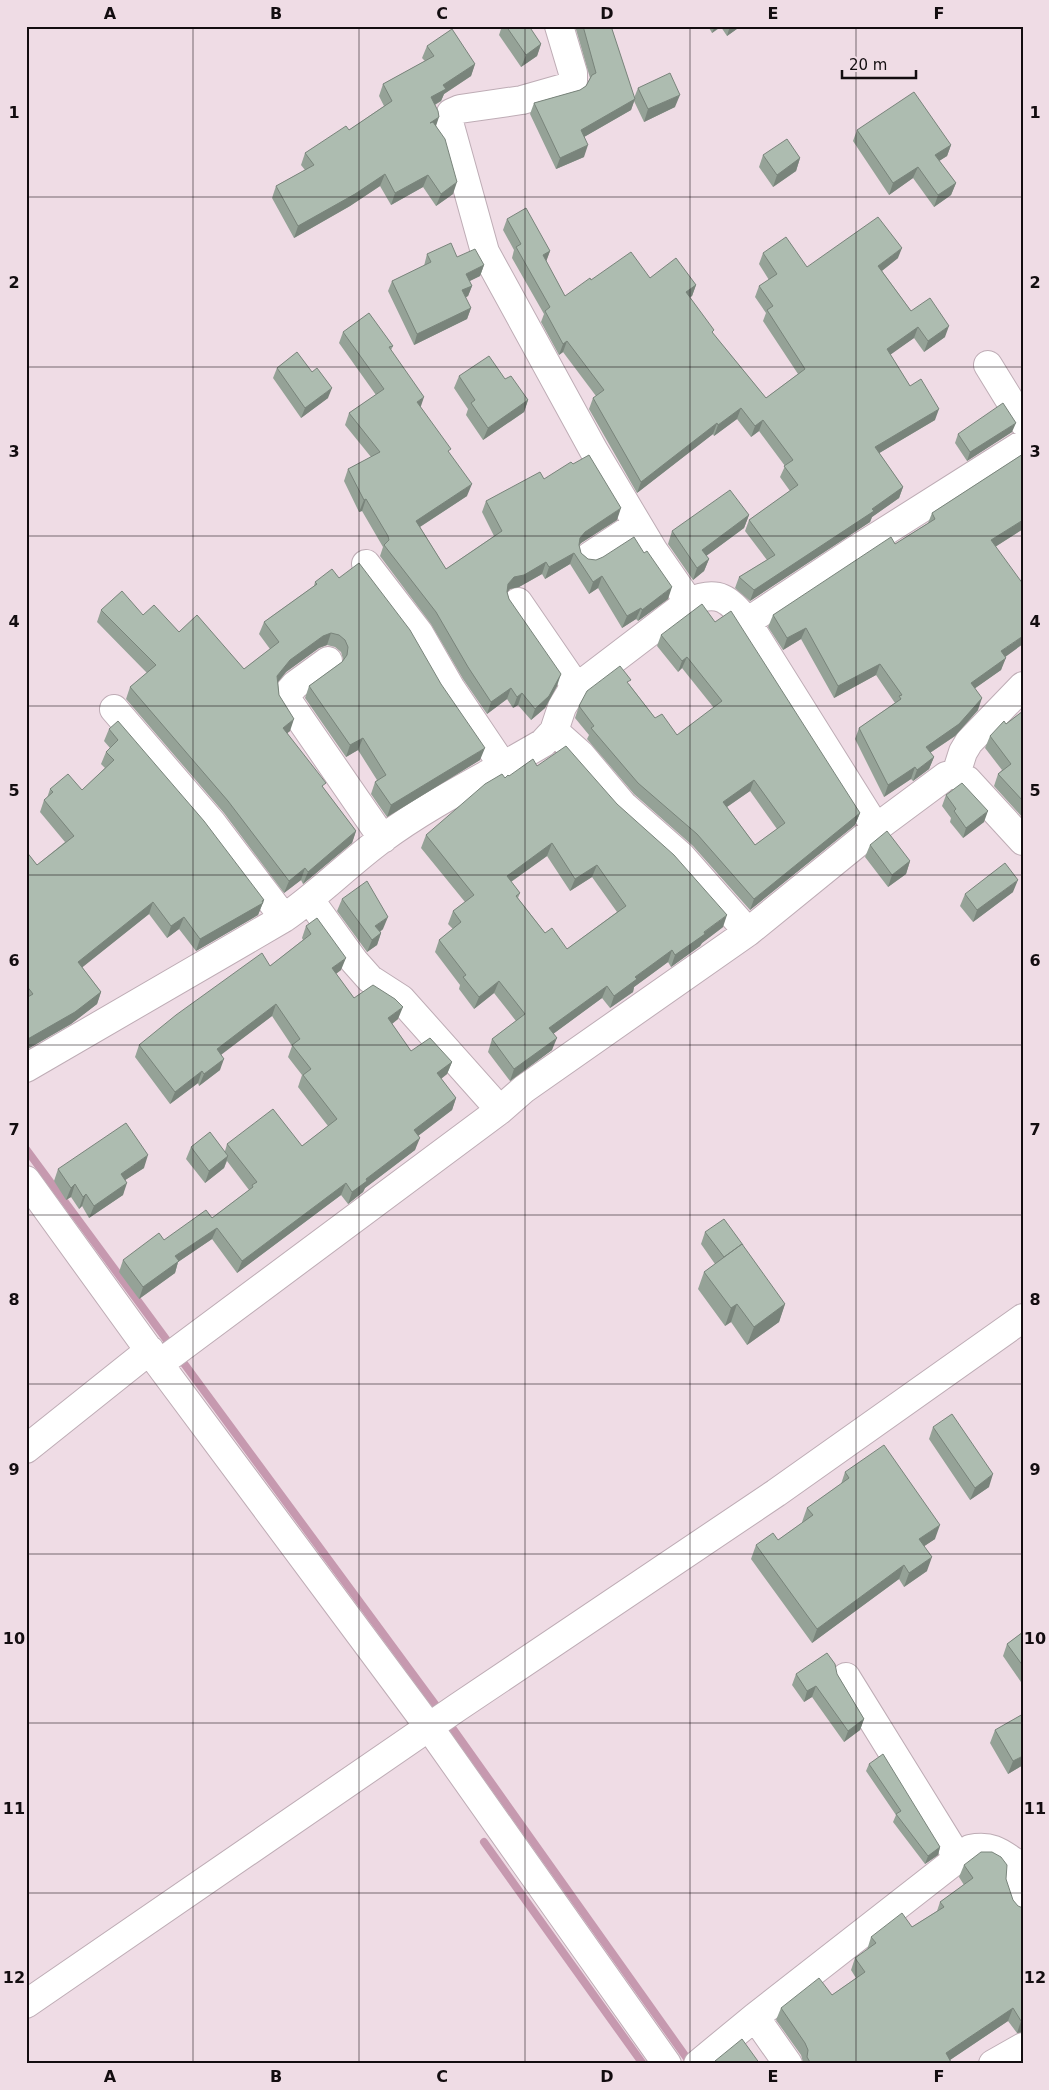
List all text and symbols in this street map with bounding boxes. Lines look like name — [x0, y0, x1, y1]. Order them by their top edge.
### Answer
text: A — [104, 4, 117, 23]
text: B — [270, 4, 282, 23]
text: C — [436, 4, 448, 23]
text: D — [600, 4, 614, 23]
text: E — [768, 4, 778, 23]
text: F — [934, 4, 944, 23]
scale bar — [842, 48, 915, 80]
text: 20 m — [849, 56, 887, 74]
text: 1 — [8, 103, 20, 122]
text: 1 — [1029, 103, 1041, 122]
text: 2 — [8, 273, 20, 292]
text: 2 — [1029, 273, 1041, 292]
text: 3 — [8, 442, 20, 461]
text: 3 — [1029, 442, 1041, 461]
text: 4 — [8, 612, 20, 631]
text: 4 — [1029, 612, 1041, 631]
text: 5 — [8, 781, 20, 800]
text: 5 — [1029, 781, 1041, 800]
text: 6 — [8, 951, 20, 970]
text: 6 — [1029, 951, 1041, 970]
text: 7 — [8, 1120, 20, 1139]
text: 7 — [1029, 1120, 1041, 1139]
text: 8 — [8, 1290, 20, 1309]
text: 8 — [1029, 1290, 1041, 1309]
text: 9 — [8, 1460, 20, 1479]
text: 9 — [1029, 1460, 1041, 1479]
text: 10 — [3, 1629, 25, 1648]
text: 10 — [1024, 1629, 1046, 1648]
text: 11 — [3, 1799, 25, 1818]
text: 11 — [1024, 1799, 1046, 1818]
text: 12 — [3, 1968, 25, 1987]
text: 12 — [1024, 1968, 1046, 1987]
text: A — [104, 2067, 117, 2086]
text: B — [270, 2067, 282, 2086]
text: C — [436, 2067, 448, 2086]
text: D — [600, 2067, 614, 2086]
text: E — [768, 2067, 778, 2086]
text: F — [934, 2067, 944, 2086]

